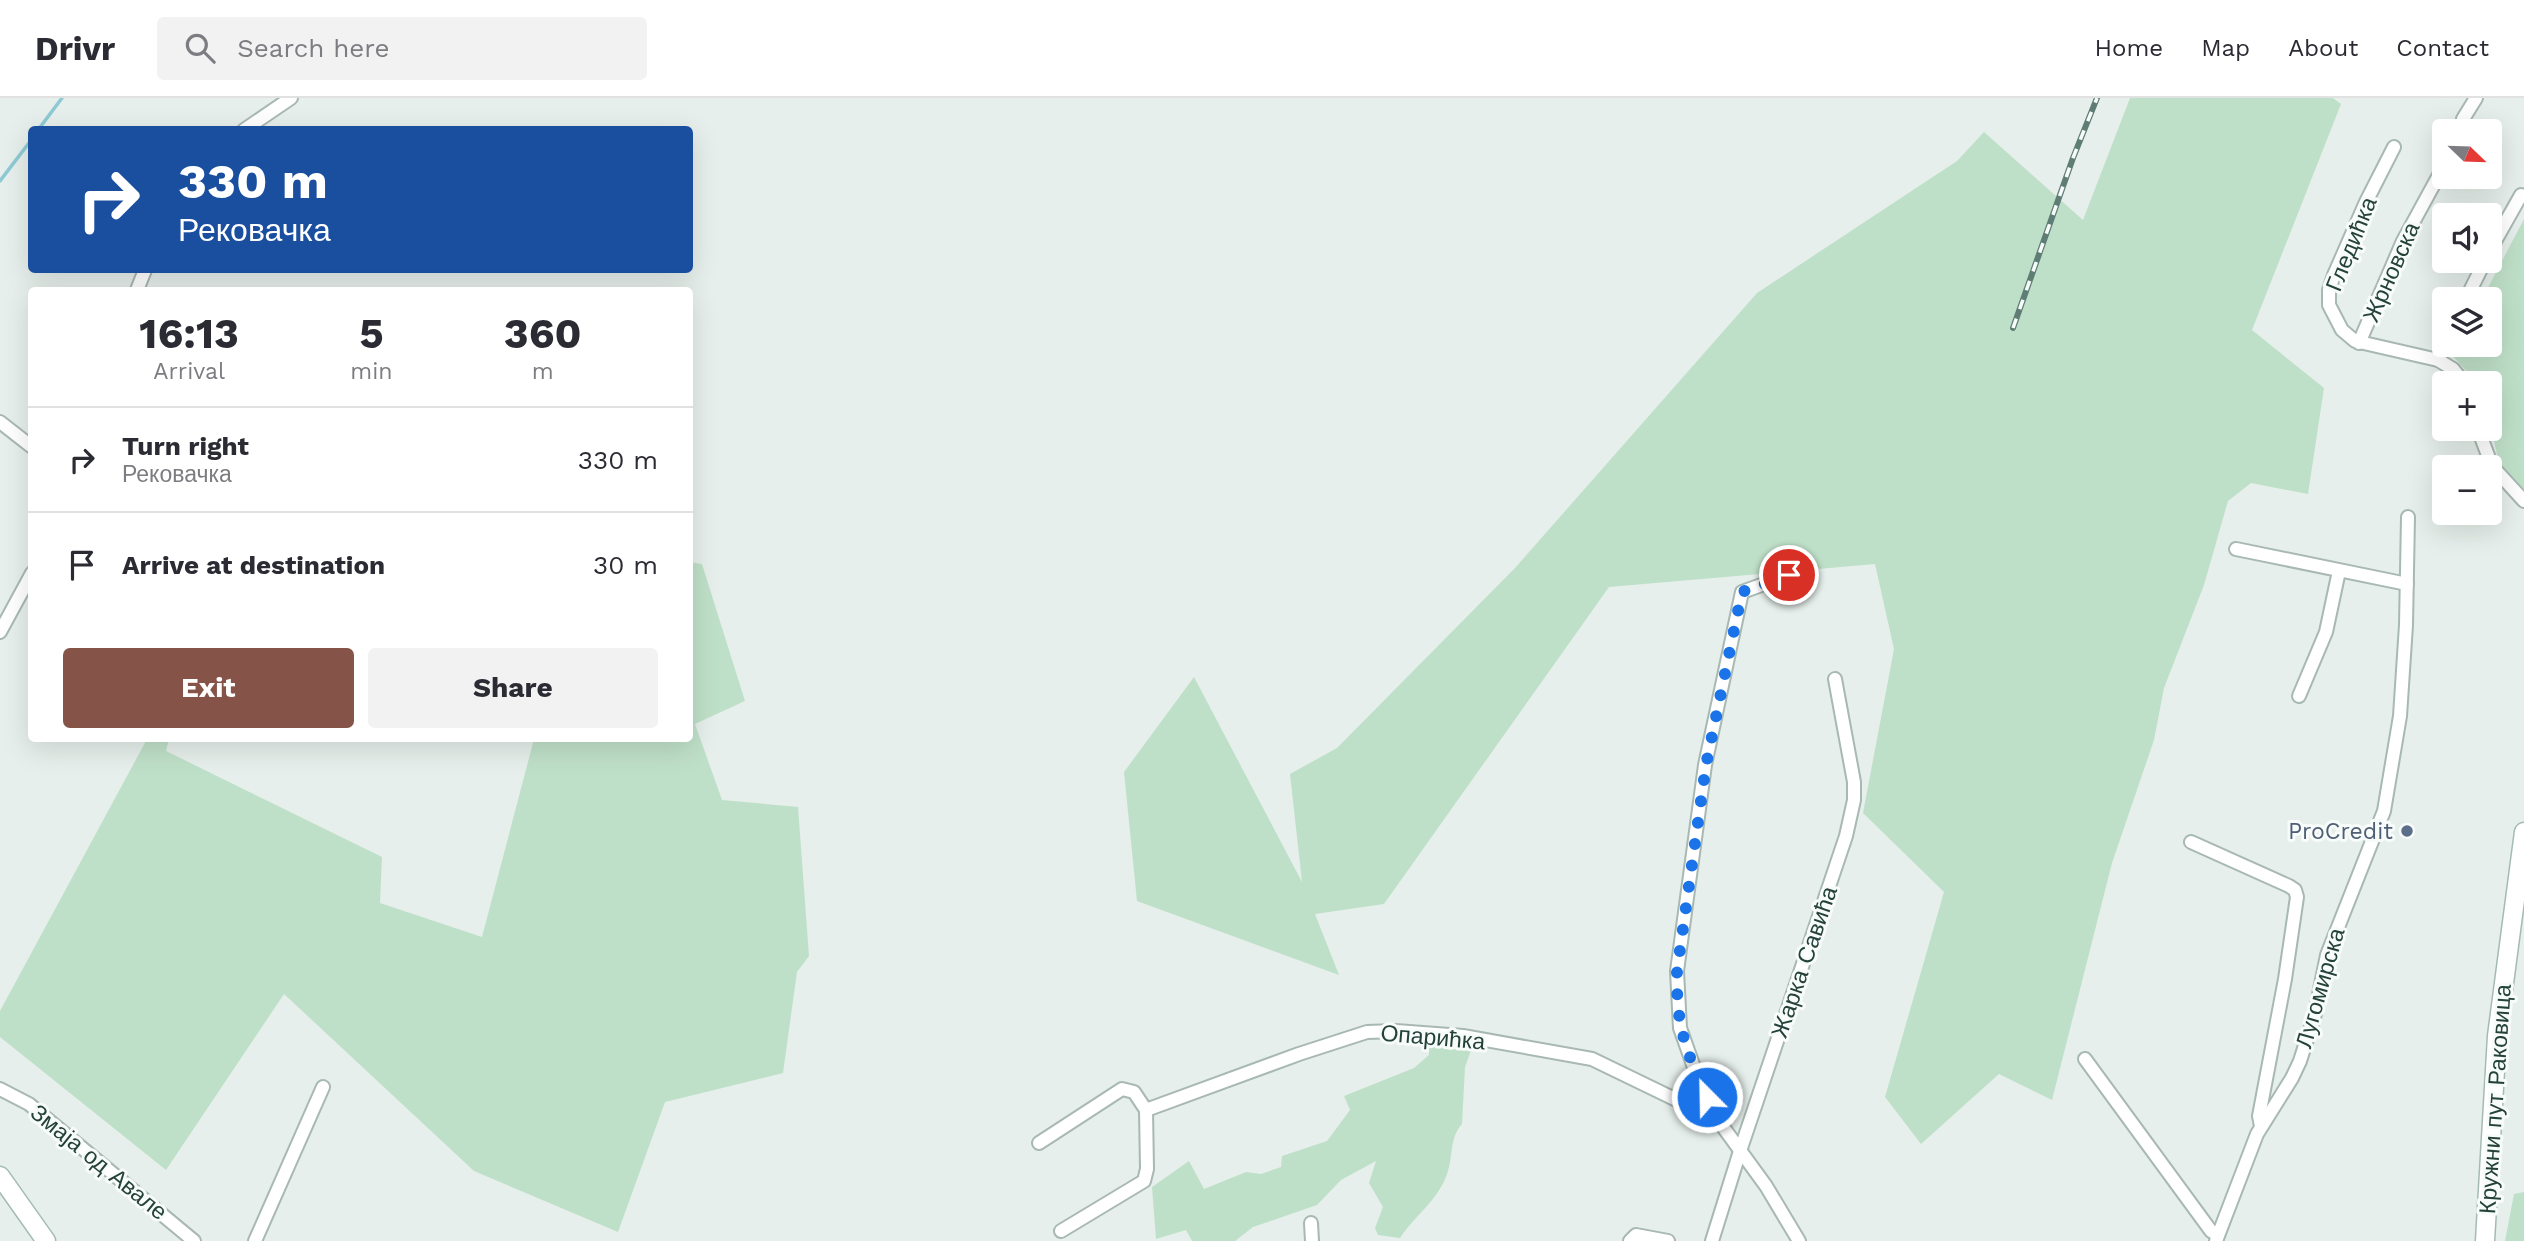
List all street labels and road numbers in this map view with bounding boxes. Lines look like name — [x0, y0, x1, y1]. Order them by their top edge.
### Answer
street label: Гледићка — [2320, 193, 2383, 295]
street label: Жрновска — [2357, 218, 2426, 326]
street label: Жарка Савића — [1766, 883, 1843, 1042]
street label: Лугомирска — [2290, 925, 2351, 1051]
street label: Кружни пут Раковица — [2474, 983, 2517, 1215]
street label: Опарићка — [1380, 1019, 1487, 1056]
street label: Змаја од Авале — [25, 1099, 173, 1226]

